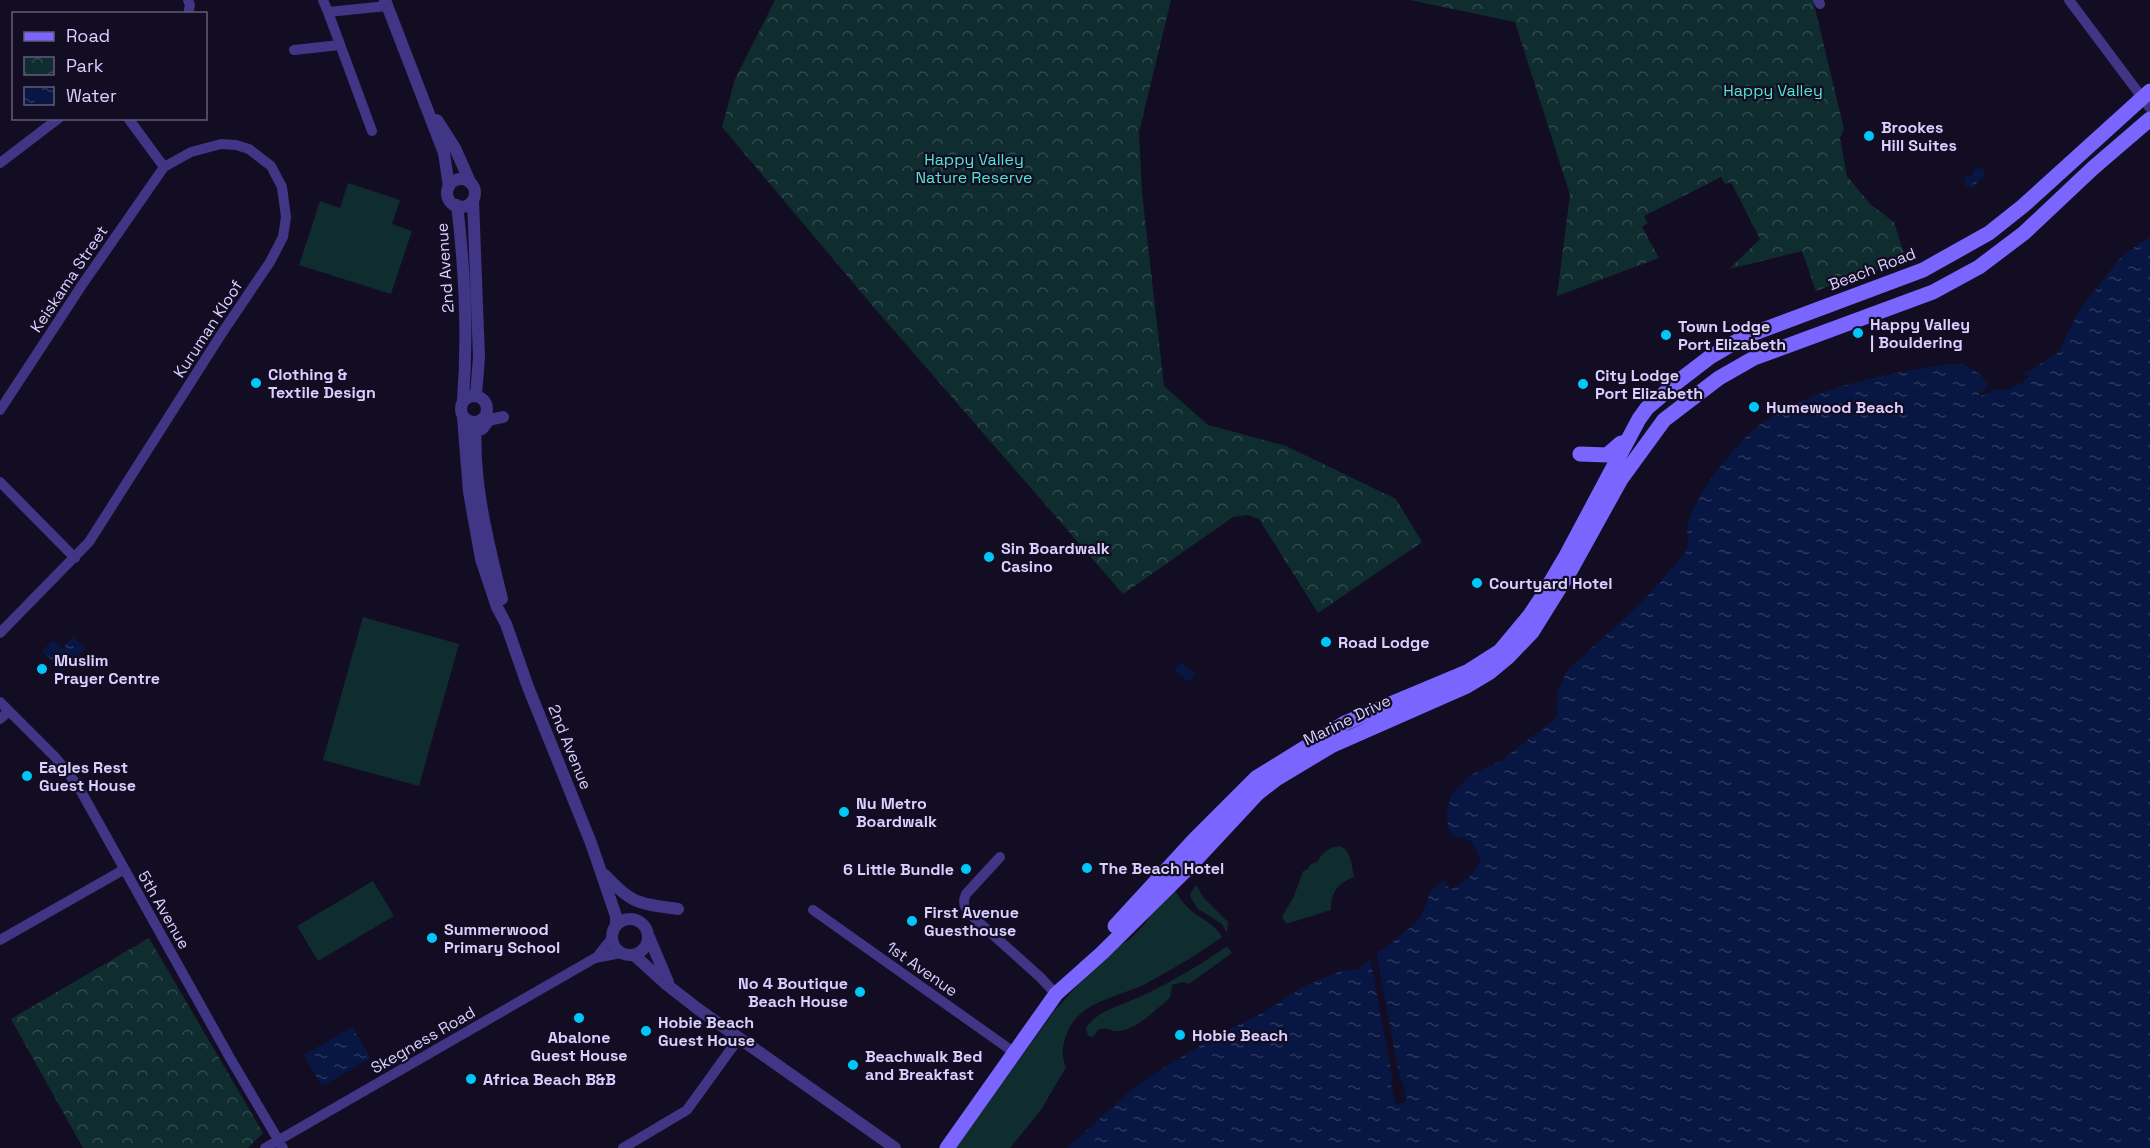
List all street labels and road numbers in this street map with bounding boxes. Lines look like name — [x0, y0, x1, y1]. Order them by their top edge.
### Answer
street label: Keiskama Street — [25, 221, 113, 337]
street label: 2nd Avenue — [431, 222, 459, 314]
street label: Beach Road — [1825, 243, 1919, 295]
street label: Kuruman Kloof — [169, 276, 247, 382]
street label: Marine Drive — [1300, 690, 1394, 750]
street label: 2nd Avenue — [543, 701, 597, 793]
street label: 5th Avenue — [133, 867, 195, 953]
street label: 1st Avenue — [882, 937, 962, 1001]
street label: Skegness Road — [367, 1002, 479, 1078]

